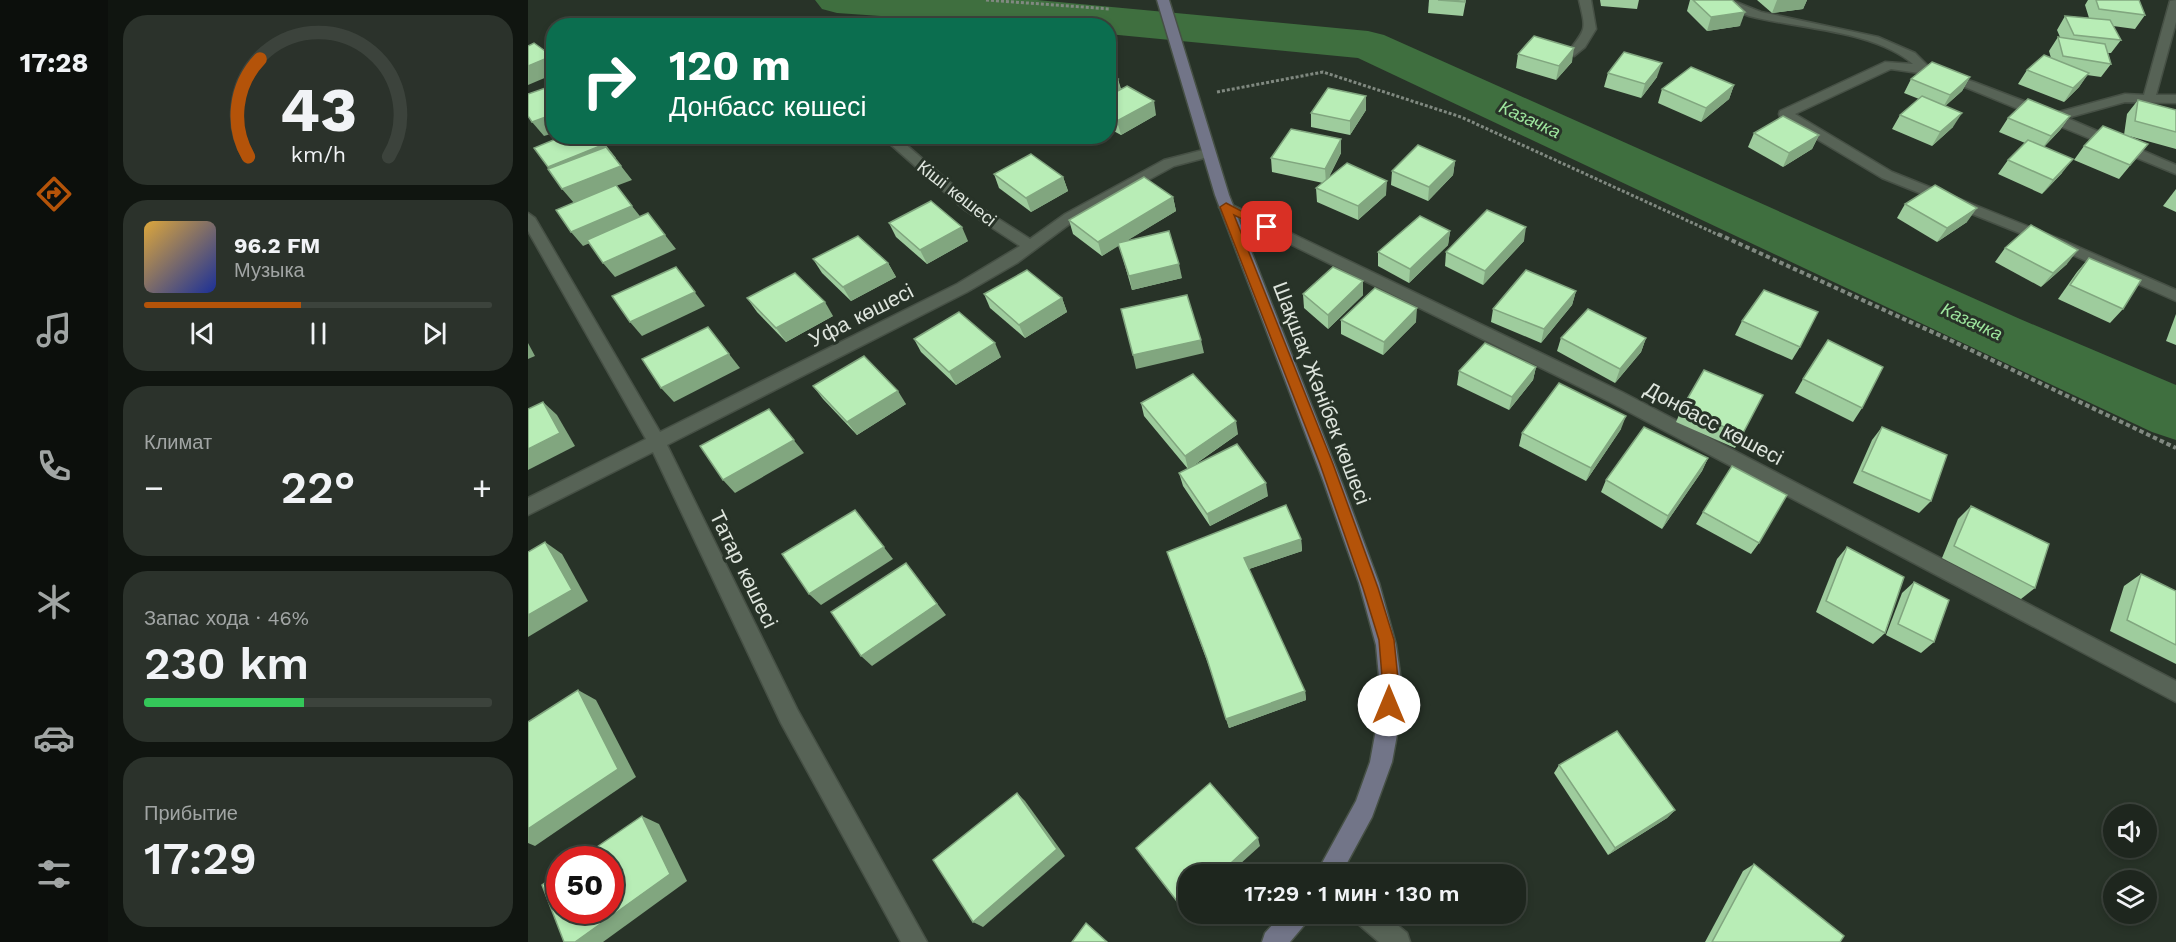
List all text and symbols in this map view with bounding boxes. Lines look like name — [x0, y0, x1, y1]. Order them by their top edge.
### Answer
text: 120 m — [669, 41, 791, 90]
icon: right — [570, 42, 648, 120]
text: 17:28 — [20, 47, 88, 79]
text: 43 — [279, 73, 357, 146]
text: Донбасс көшесі — [669, 91, 867, 123]
water label: Казачка — [1496, 96, 1564, 142]
text: km/h — [290, 143, 346, 168]
street label: Кіші көшесі — [913, 156, 1001, 230]
icon: directions — [33, 173, 75, 215]
pin — [1241, 201, 1292, 252]
icon: arrive — [1250, 210, 1283, 243]
text: 96.2 FM — [234, 233, 320, 258]
text: Музыка — [234, 258, 305, 282]
street label: Уфа көшесі — [805, 278, 917, 352]
street label: Шақшақ Жәнібек көшесі — [1268, 278, 1376, 508]
water label: Казачка — [1938, 298, 2006, 344]
icon: music — [33, 309, 75, 351]
icon: previous — [186, 317, 219, 350]
icon: pause — [302, 317, 335, 350]
icon: next — [418, 317, 451, 350]
street label: Донбасс көшесі — [1640, 376, 1788, 470]
text: Климат — [144, 430, 212, 454]
icon: phone — [33, 445, 75, 487]
text: 22° — [281, 461, 355, 514]
text: − — [144, 468, 164, 507]
text: + — [472, 468, 492, 507]
street label: Татар көшесі — [705, 506, 783, 632]
icon: climate — [33, 581, 75, 623]
text: Запас хода · 46% — [144, 606, 309, 630]
text: 230 km — [144, 637, 309, 690]
position arrow — [1357, 673, 1421, 737]
icon: car — [33, 717, 75, 759]
text: Прибытие — [144, 801, 238, 825]
map controls — [2103, 804, 2157, 924]
button: sound — [2103, 804, 2157, 858]
text: 17:29 — [144, 832, 257, 885]
speed limit sign: 50 — [546, 846, 624, 924]
icon: filters — [33, 853, 75, 895]
button: layers — [2103, 870, 2157, 924]
text: 17:29 · 1 мин · 130 m — [1244, 881, 1460, 906]

